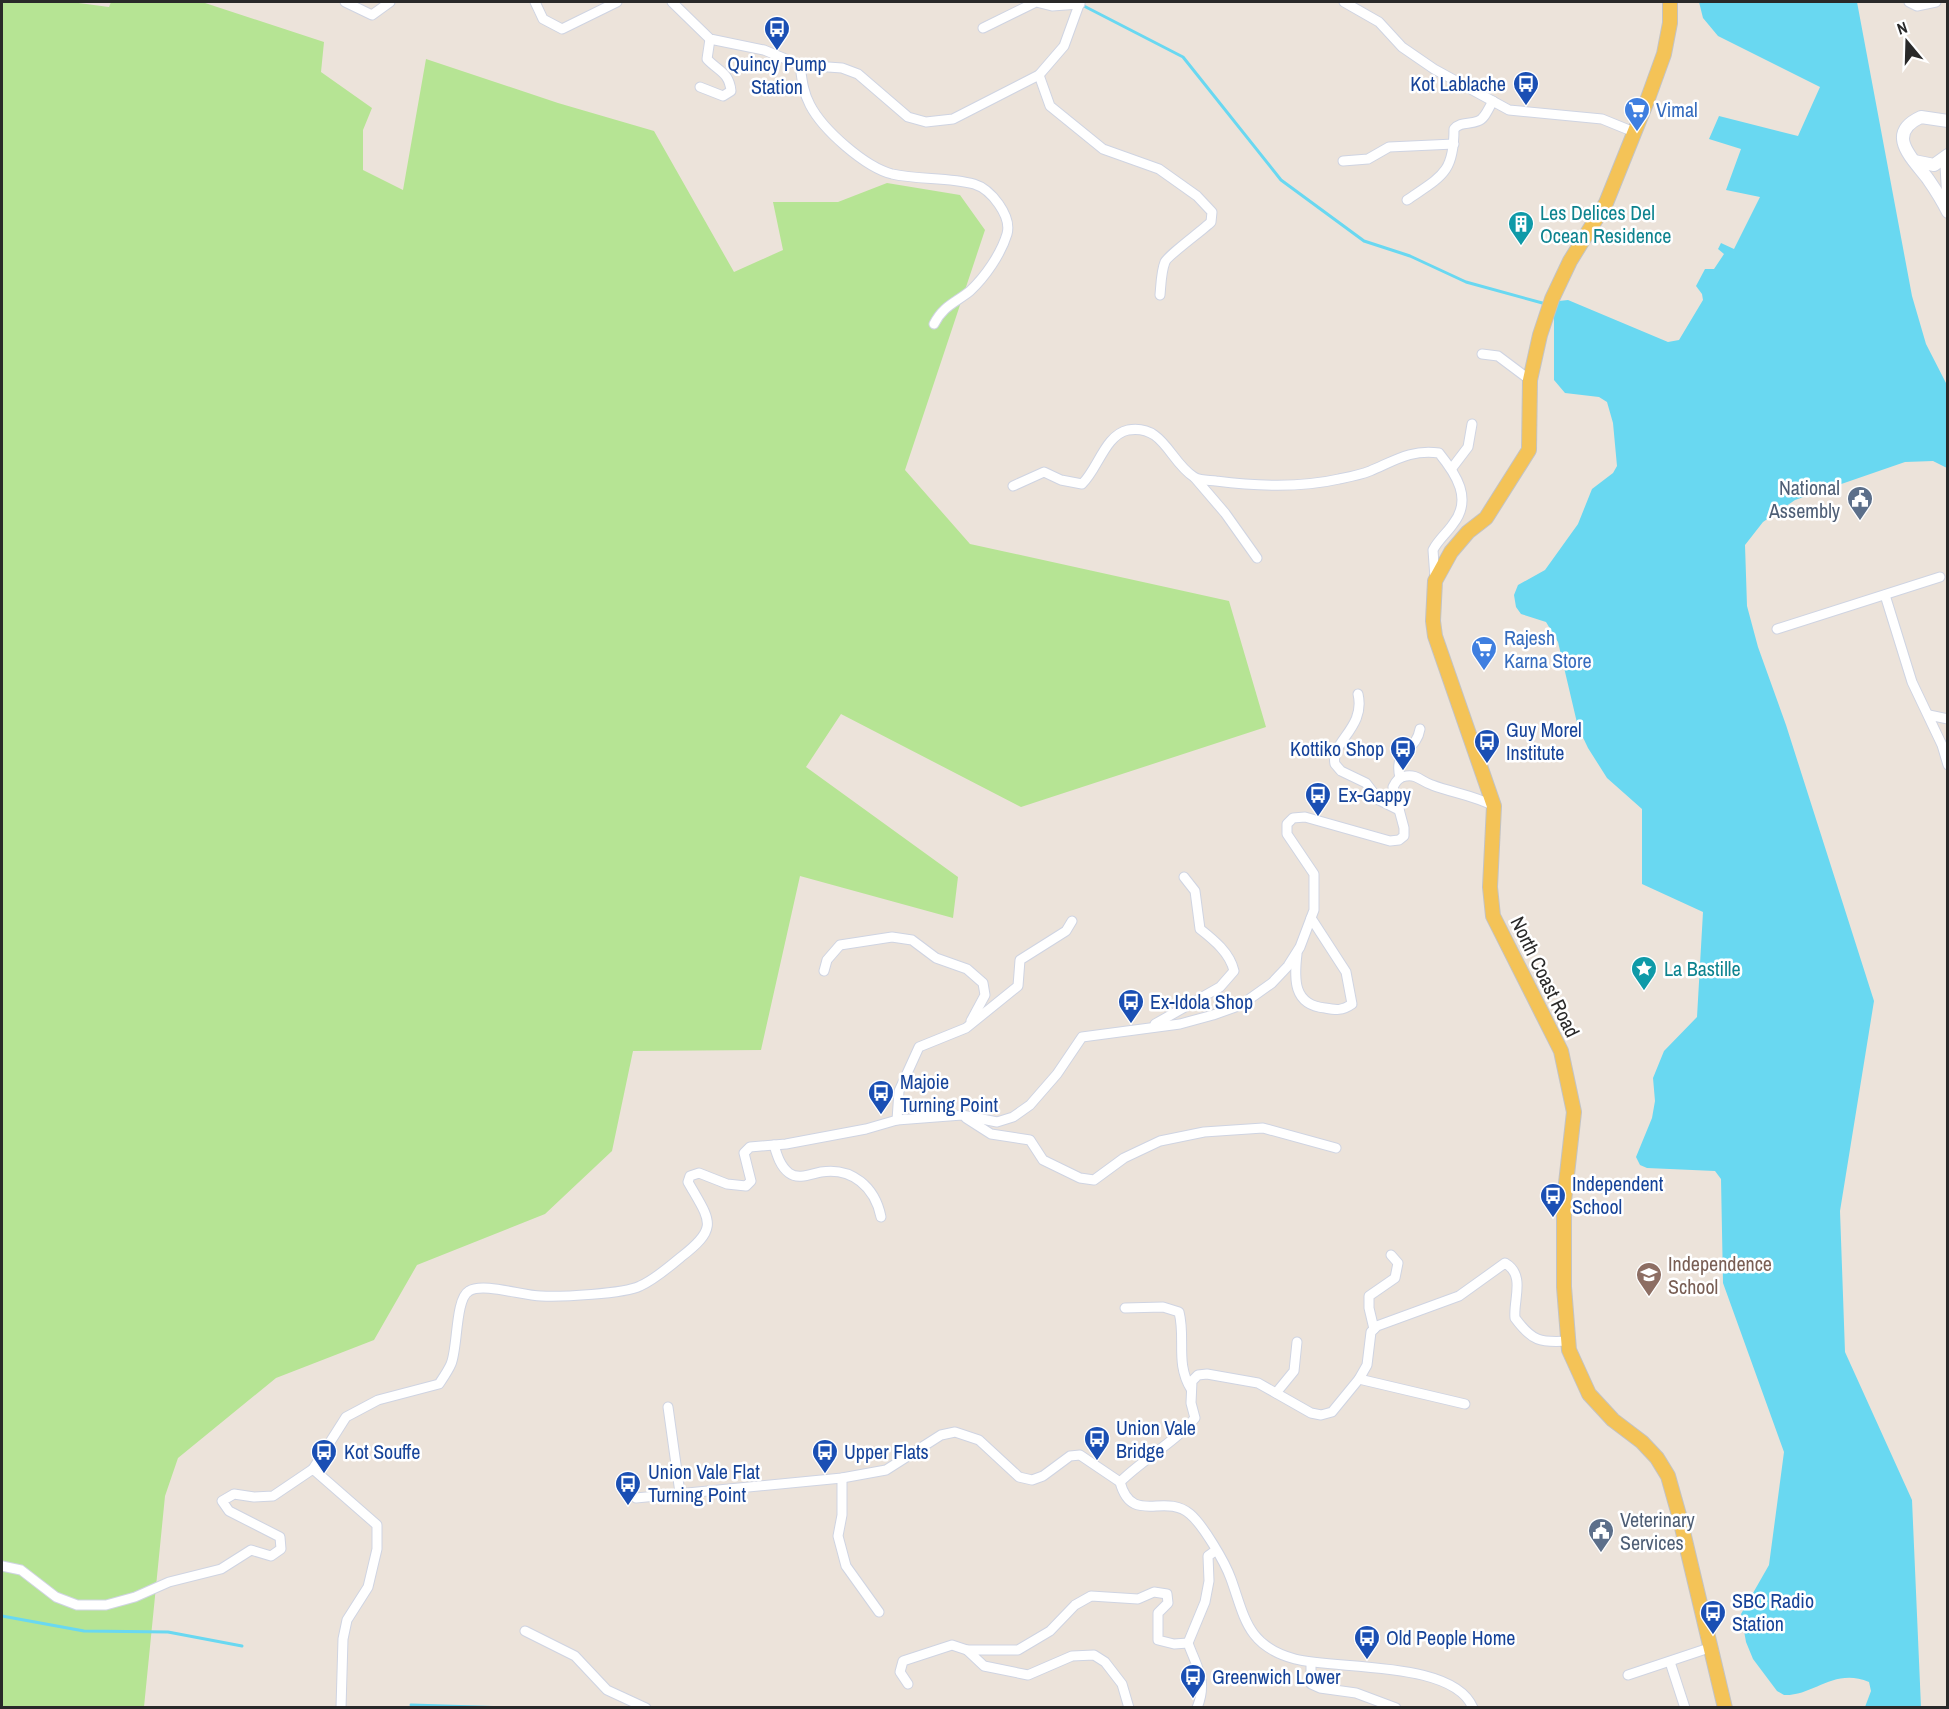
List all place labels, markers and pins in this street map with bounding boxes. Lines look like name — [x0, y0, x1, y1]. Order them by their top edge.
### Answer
bus stop icon: Quincy Pump Station — [762, 14, 792, 52]
place label: Quincy Pump Station — [727, 50, 827, 100]
bus stop icon: Kot Lablache — [1511, 69, 1541, 107]
place label: Kot Lablache — [1410, 70, 1506, 97]
supermarket icon: Vimal — [1622, 95, 1652, 133]
place label: Vimal — [1656, 96, 1698, 123]
place label: Les Delices Del Ocean Residence — [1540, 199, 1671, 249]
building icon: Les Delices Del Ocean Residence — [1506, 209, 1536, 247]
place label: National Assembly — [1768, 474, 1841, 524]
public building icon: National Assembly — [1845, 484, 1875, 522]
place label: Rajesh Karna Store — [1504, 624, 1592, 674]
supermarket icon: Rajesh Karna Store — [1469, 634, 1499, 672]
place label: Guy Morel Institute — [1506, 716, 1582, 766]
bus stop icon: Guy Morel Institute — [1472, 727, 1502, 765]
bus stop icon: Kottiko Shop — [1388, 734, 1418, 772]
place label: Kottiko Shop — [1290, 735, 1384, 762]
bus stop icon: Ex-Gappy — [1303, 780, 1333, 818]
place label: Ex-Gappy — [1338, 781, 1412, 808]
place icon: La Bastille — [1629, 954, 1659, 992]
place label: La Bastille — [1664, 955, 1741, 982]
bus stop icon: Ex-Idola Shop — [1116, 987, 1146, 1025]
place label: Ex-Idola Shop — [1150, 988, 1253, 1015]
place label: Majoie Turning Point — [900, 1068, 998, 1118]
bus stop icon: Majoie Turning Point — [866, 1078, 896, 1116]
place label: Independent School — [1572, 1170, 1664, 1220]
bus stop icon: Independent School — [1538, 1181, 1568, 1219]
place label: Independence School — [1668, 1250, 1772, 1300]
school or university icon: Independence School — [1634, 1260, 1664, 1298]
place label: Union Vale Bridge — [1116, 1414, 1196, 1464]
bus stop icon: Union Vale Bridge — [1082, 1424, 1112, 1462]
bus stop icon: Kot Souffe — [309, 1437, 339, 1475]
bus stop icon: Upper Flats — [810, 1437, 840, 1475]
place label: Kot Souffe — [344, 1438, 420, 1465]
place label: Upper Flats — [844, 1438, 929, 1465]
place label: Union Vale Flat Turning Point — [648, 1458, 760, 1508]
bus stop icon: Union Vale Flat Turning Point — [613, 1469, 643, 1507]
place label: Veterinary Services — [1620, 1506, 1696, 1556]
public building icon: Veterinary Services — [1586, 1516, 1616, 1554]
place label: SBC Radio Station — [1732, 1587, 1814, 1637]
bus stop icon: SBC Radio Station — [1698, 1598, 1728, 1636]
bus stop icon: Old People Home — [1352, 1623, 1382, 1661]
place label: Old People Home — [1386, 1624, 1515, 1651]
bus stop icon: Greenwich Lower — [1178, 1662, 1208, 1700]
place label: Greenwich Lower — [1212, 1663, 1341, 1690]

